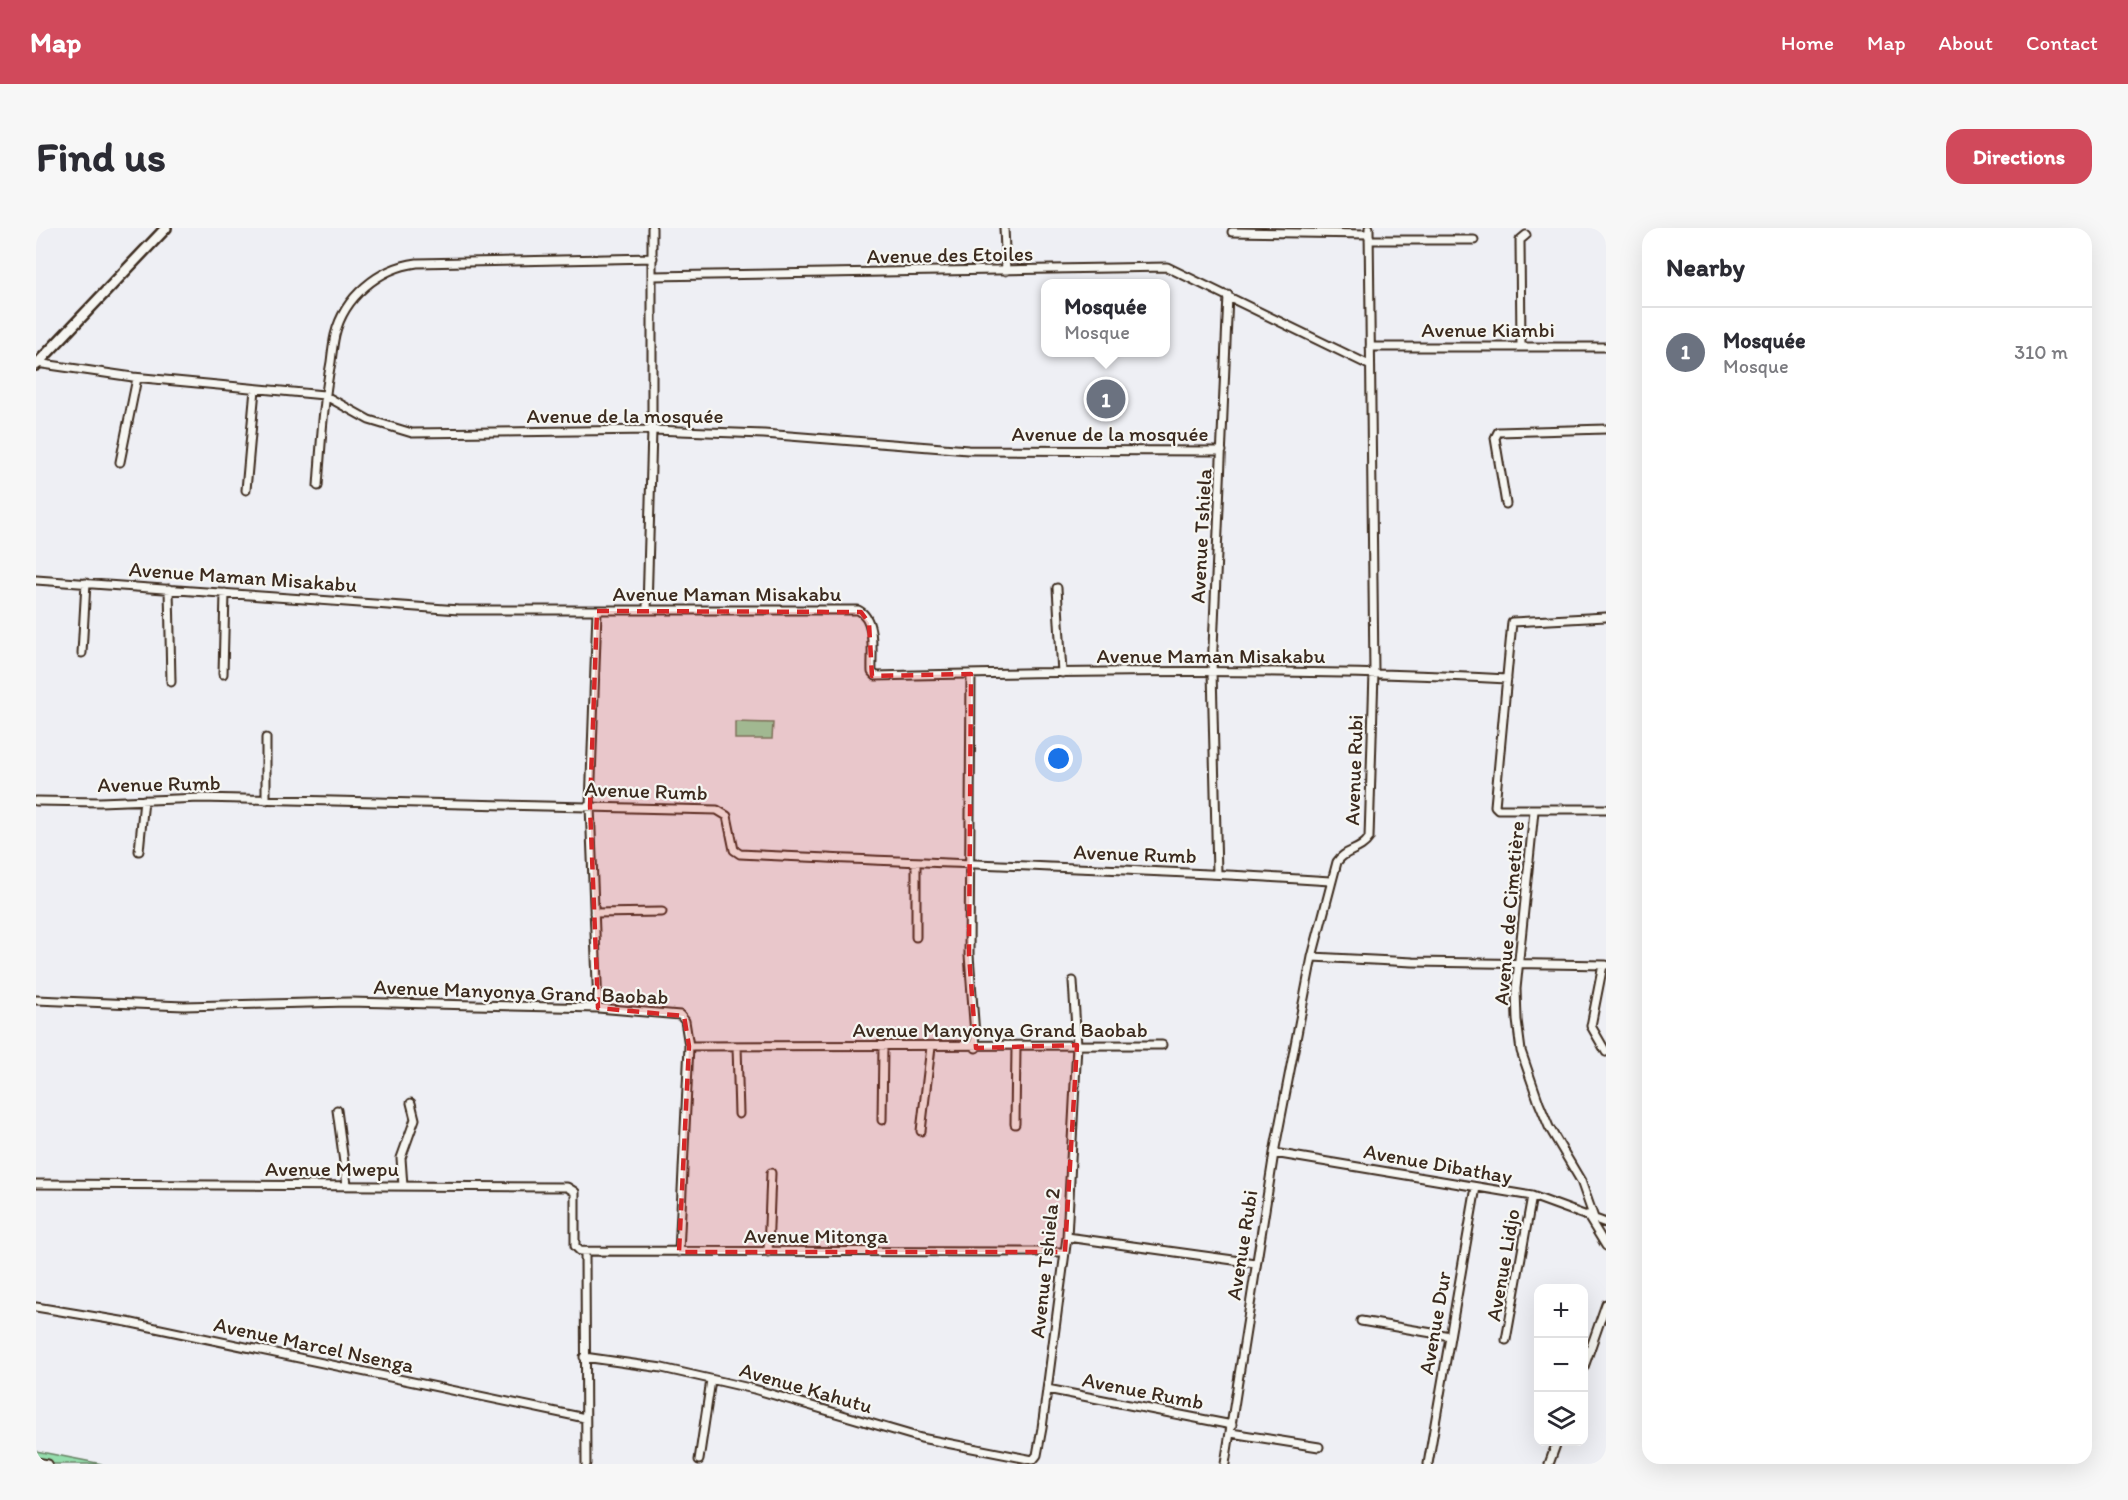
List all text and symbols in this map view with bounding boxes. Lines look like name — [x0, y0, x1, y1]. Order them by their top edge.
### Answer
text: Map — [30, 25, 81, 59]
text: Home — [1781, 30, 1834, 55]
text: Map — [1867, 30, 1906, 55]
text: About — [1939, 30, 1993, 55]
text: Contact — [2026, 30, 2098, 55]
button: Directions — [1946, 129, 2092, 184]
text: Find us — [36, 131, 166, 182]
street label: Avenue des Etoiles — [866, 241, 1034, 268]
text: Nearby — [1666, 251, 1745, 283]
popup — [1041, 279, 1170, 357]
text: Mosquée — [1064, 293, 1147, 320]
street label: Avenue Kiambi — [1421, 317, 1555, 342]
text: Mosque — [1064, 320, 1130, 344]
text: Mosquée — [1723, 327, 1806, 354]
text: 1 — [1681, 340, 1690, 364]
text: 310 m — [2014, 340, 2068, 364]
text: Mosque — [1723, 354, 1789, 378]
pin: 1 — [1086, 376, 1126, 422]
street label: Avenue de la mosquée — [527, 403, 723, 428]
street label: Avenue de la mosquée — [1012, 421, 1208, 446]
street label: Avenue Tshiela — [1184, 468, 1217, 604]
street label: Avenue Maman Misakabu — [128, 556, 358, 597]
street label: Avenue Maman Misakabu — [613, 581, 842, 606]
street label: Avenue Maman Misakabu — [1097, 643, 1326, 668]
street label: Avenue Rubi — [1339, 714, 1368, 826]
your location — [1044, 744, 1073, 773]
street label: Avenue Rumb — [97, 770, 221, 797]
street label: Avenue Rumb — [584, 776, 708, 805]
street label: Avenue de Cimetière — [1488, 820, 1529, 1006]
street label: Avenue Rumb — [1073, 839, 1197, 868]
street label: Avenue Manyonya Grand Baobab — [373, 974, 669, 1009]
street label: Avenue Manyonya Grand Baobab — [852, 1017, 1148, 1042]
street label: Avenue Dibathay — [1362, 1138, 1514, 1189]
street label: Avenue Mwepu — [265, 1156, 399, 1181]
street label: Avenue Tshiela 2 — [1024, 1187, 1065, 1339]
street label: Avenue Rubi — [1220, 1188, 1263, 1302]
street label: Avenue Lidjo — [1480, 1207, 1525, 1323]
street label: Avenue Mitonga — [744, 1223, 888, 1248]
street label: Avenue Dur — [1413, 1269, 1456, 1376]
map controls — [1534, 1284, 1588, 1446]
button: + — [1534, 1284, 1588, 1338]
street label: Avenue Marcel Nsenga — [212, 1311, 416, 1378]
button: − — [1534, 1338, 1588, 1392]
street label: Avenue Kahutu — [737, 1357, 876, 1418]
street label: Avenue Rumb — [1080, 1366, 1206, 1415]
button: layers — [1534, 1392, 1588, 1446]

